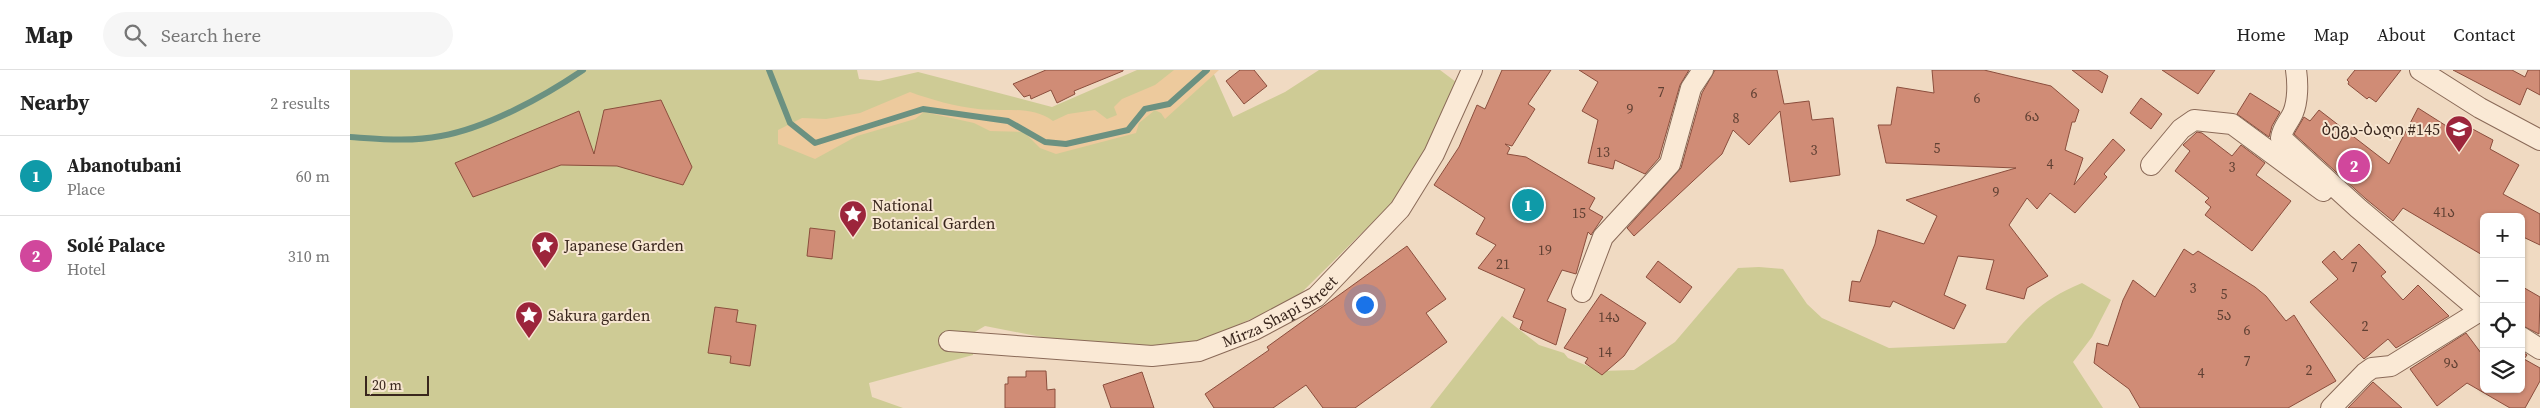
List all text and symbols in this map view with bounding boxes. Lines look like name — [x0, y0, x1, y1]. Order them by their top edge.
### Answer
search box — [103, 12, 453, 57]
text: Map — [25, 18, 73, 51]
icon: search — [121, 21, 149, 49]
text: Search here — [161, 22, 261, 48]
text: Home — [2237, 22, 2286, 47]
text: Map — [2314, 22, 2349, 47]
text: About — [2377, 22, 2425, 47]
text: Contact — [2453, 22, 2515, 47]
house number: 7 — [1658, 82, 1665, 102]
house number: 6 — [1751, 83, 1758, 103]
text: Nearby — [20, 88, 90, 117]
house number: 6 — [1974, 88, 1981, 108]
text: 2 results — [270, 92, 330, 114]
house number: 9 — [1627, 99, 1634, 119]
house number: 6ა — [2025, 106, 2039, 126]
house number: 8 — [1733, 108, 1740, 128]
school or university icon: ბეგა-ბაღი #145 — [2444, 114, 2474, 153]
place label: ბეგა-ბაღი #145 — [2321, 118, 2440, 140]
house number: 5 — [1934, 138, 1941, 158]
house number: 3 — [1811, 140, 1818, 160]
house number: 13 — [1596, 142, 1610, 162]
pin: 2 — [2338, 147, 2370, 185]
text: Abanotubani — [67, 152, 181, 178]
house number: 4 — [2047, 154, 2054, 174]
house number: 3 — [2229, 157, 2236, 177]
text: 1 — [32, 165, 40, 187]
text: 60 m — [296, 165, 330, 187]
text: Place — [67, 178, 105, 200]
house number: 9 — [1993, 182, 2000, 202]
pin: 1 — [1512, 186, 1544, 224]
place label: National Botanical Garden — [872, 194, 996, 234]
place icon: National Botanical Garden — [838, 199, 868, 238]
house number: 41ა — [2433, 202, 2455, 222]
house number: 15 — [1572, 203, 1586, 223]
map controls — [2480, 213, 2525, 393]
button: + — [2480, 213, 2525, 258]
place icon: Japanese Garden — [530, 230, 560, 269]
text: Solé Palace — [67, 232, 165, 258]
place label: Japanese Garden — [563, 234, 684, 256]
house number: 19 — [1538, 240, 1552, 260]
text: 2 — [32, 245, 40, 267]
text: 310 m — [288, 245, 330, 267]
house number: 21 — [1496, 254, 1510, 274]
house number: 7 — [2351, 257, 2358, 277]
text: Hotel — [67, 258, 106, 280]
button: − — [2480, 258, 2525, 303]
street label: Mirza Shapi Street — [1219, 270, 1342, 352]
house number: 3 — [2190, 278, 2197, 298]
house number: 5 — [2221, 284, 2228, 304]
your location — [1352, 292, 1378, 318]
place icon: Sakura garden — [514, 300, 544, 339]
button: locate — [2480, 303, 2525, 348]
place label: Sakura garden — [548, 304, 651, 326]
house number: 5ა — [2217, 305, 2231, 325]
house number: 14ა — [1598, 307, 1620, 327]
house number: 2 — [2362, 316, 2369, 336]
house number: 6 — [2244, 320, 2251, 340]
house number: 14 — [1598, 342, 1612, 362]
button: layers — [2480, 348, 2525, 393]
house number: 7 — [2244, 351, 2251, 371]
house number: 9ა — [2444, 353, 2458, 373]
house number: 2 — [2306, 360, 2313, 380]
house number: 4 — [2198, 363, 2205, 383]
scale bar — [365, 373, 429, 396]
text: 20 m — [372, 375, 402, 395]

